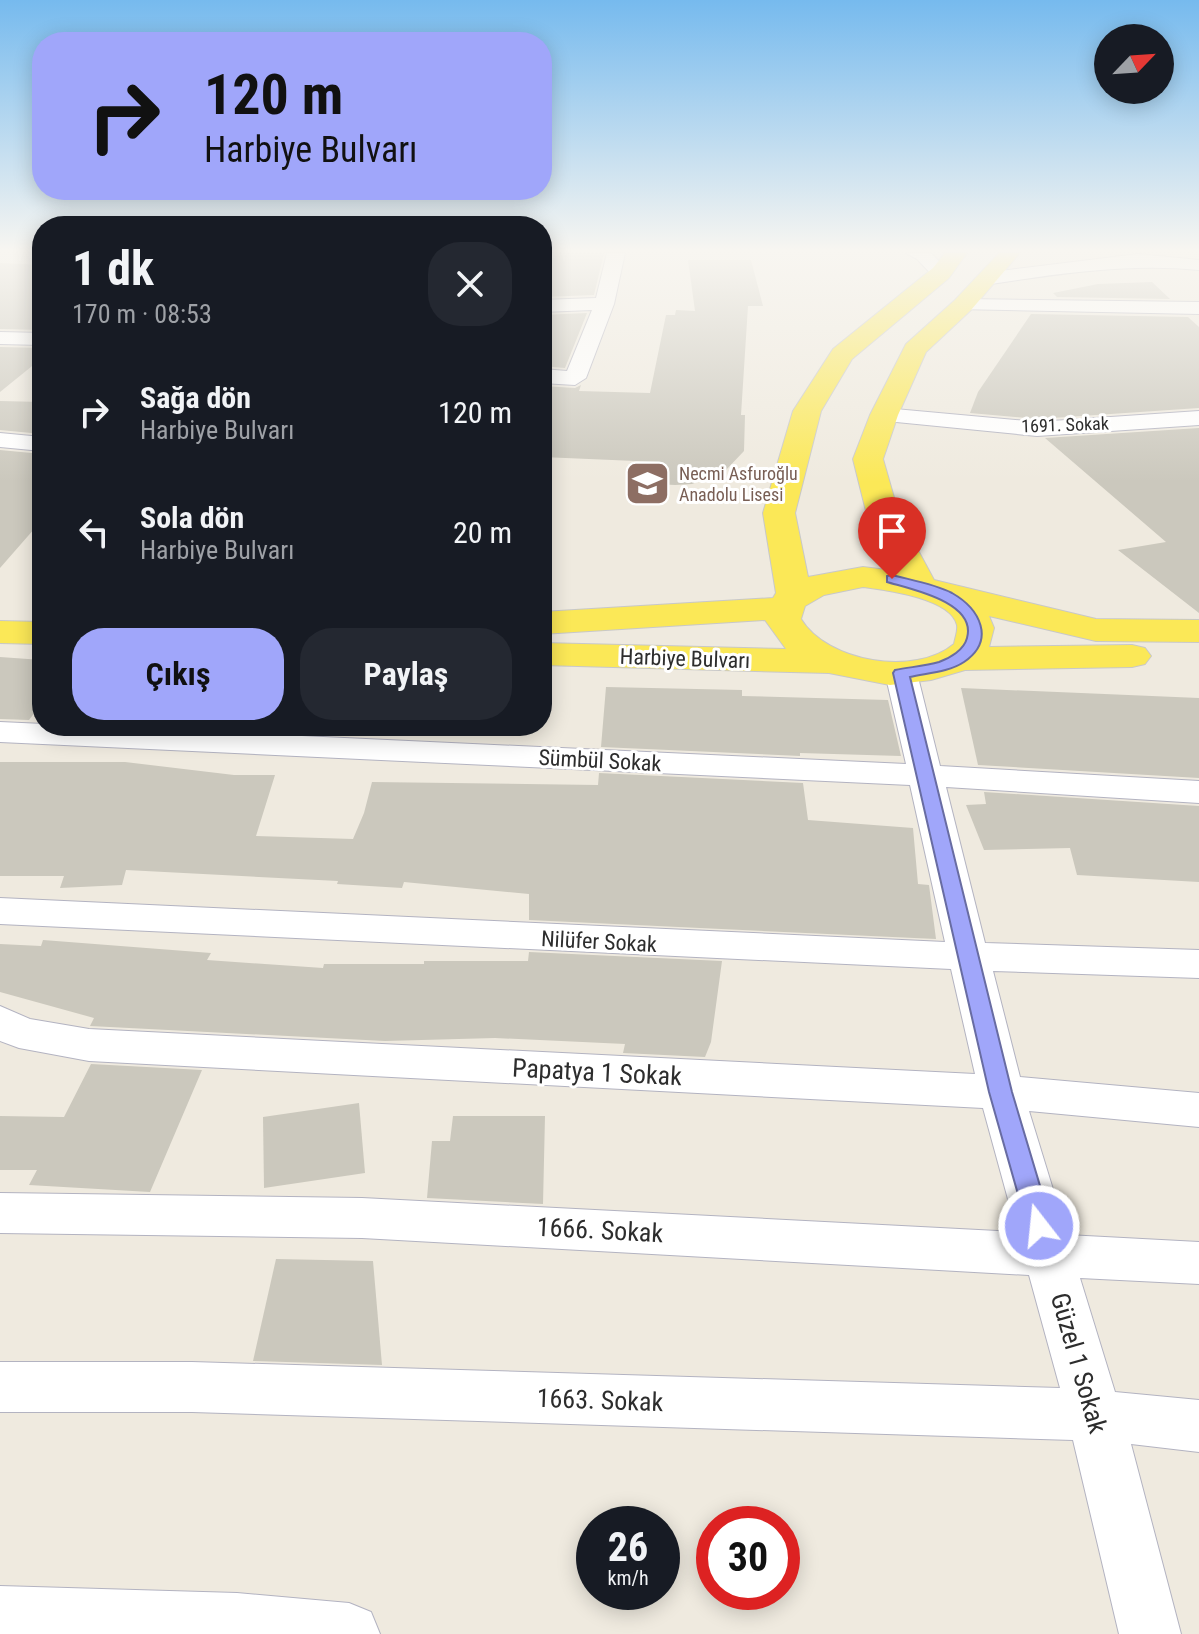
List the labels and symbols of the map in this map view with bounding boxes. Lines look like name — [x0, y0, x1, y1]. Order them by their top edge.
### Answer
north arrow — [1094, 24, 1174, 104]
street label: 1691. Sokak — [1021, 412, 1109, 437]
school or university icon: Necmi Asfuroğlu Anadolu Lisesi — [624, 460, 672, 508]
place label: Necmi Asfuroğlu Anadolu Lisesi — [679, 463, 798, 505]
pin — [858, 497, 926, 579]
street label: Harbiye Bulvarı — [619, 644, 751, 673]
street label: Sümbül Sokak — [538, 745, 662, 776]
street label: Nilüfer Sokak — [540, 926, 658, 957]
street label: Papatya 1 Sokak — [511, 1053, 683, 1091]
position arrow — [997, 1184, 1081, 1268]
street label: 1666. Sokak — [536, 1212, 664, 1248]
street label: Güzel 1 Sokak — [1045, 1289, 1113, 1437]
street label: 1663. Sokak — [536, 1383, 664, 1417]
speed limit sign: 30 — [696, 1506, 800, 1610]

